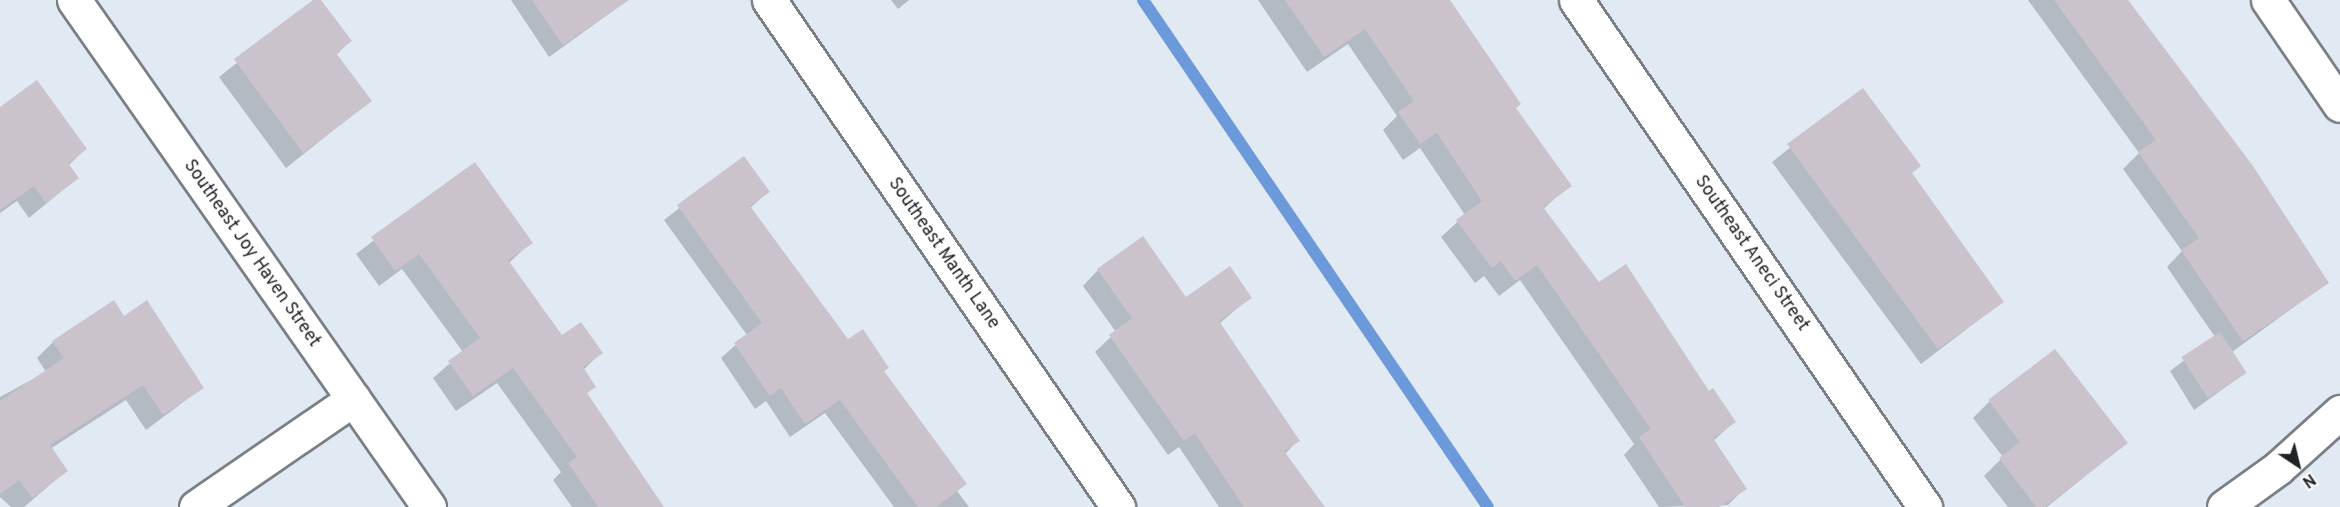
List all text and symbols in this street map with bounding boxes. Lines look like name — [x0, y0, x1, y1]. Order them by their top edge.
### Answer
street label: Southeast Joy Haven Street — [178, 156, 324, 352]
street label: Southeast Aneci Street — [1689, 172, 1813, 336]
street label: Southeast Manth Lane — [883, 174, 1003, 334]
north arrow — [2268, 435, 2328, 495]
text: N — [2298, 468, 2319, 491]

